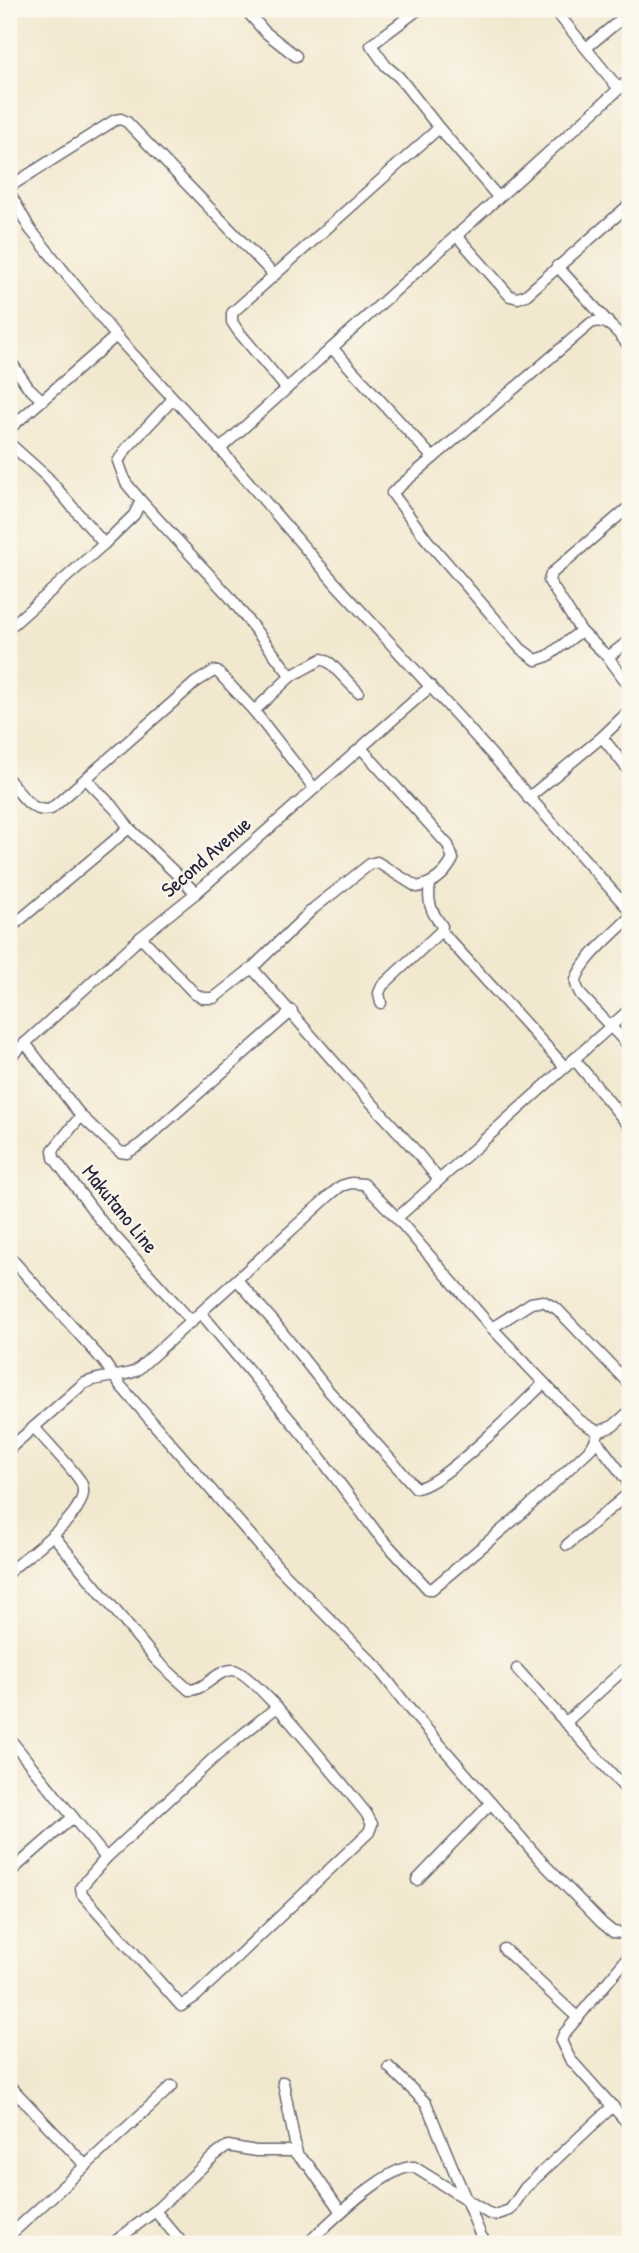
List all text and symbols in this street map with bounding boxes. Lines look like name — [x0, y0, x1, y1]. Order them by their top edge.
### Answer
street label: Second Avenue — [155, 809, 257, 904]
street label: Makutano Line — [76, 1158, 165, 1259]

